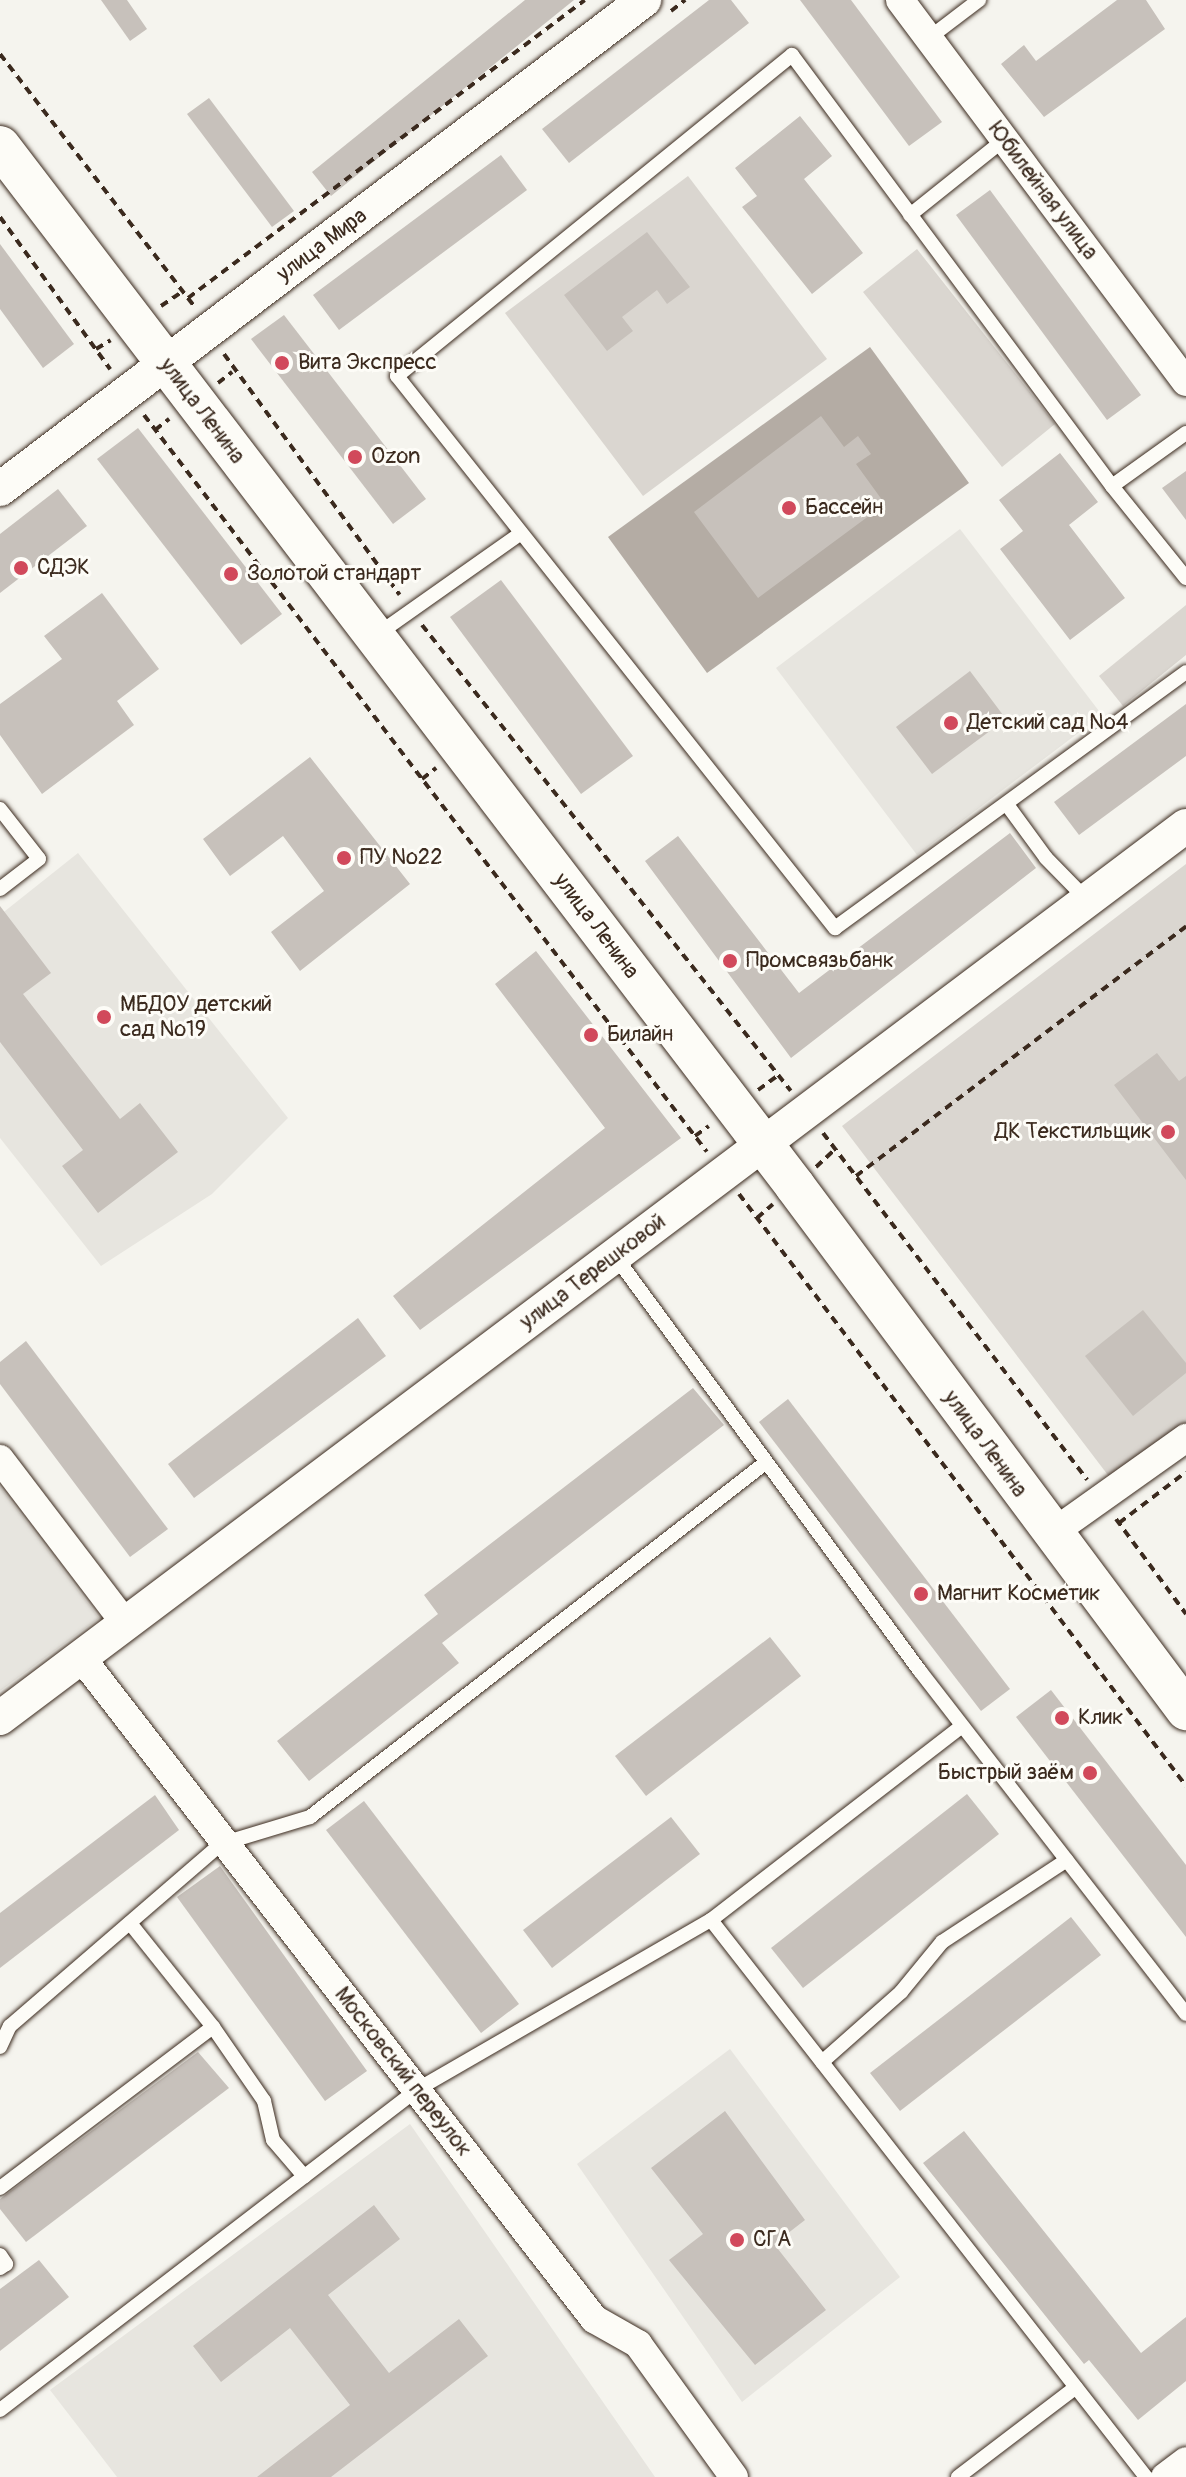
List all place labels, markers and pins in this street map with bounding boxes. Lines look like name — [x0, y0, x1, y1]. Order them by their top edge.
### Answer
place label: Вита Экспресс — [298, 350, 437, 376]
marker: Вита Экспресс — [273, 354, 291, 372]
place label: Ozon — [371, 444, 420, 470]
marker: Ozon — [346, 448, 364, 466]
place label: Бассейн — [805, 495, 883, 521]
marker: Бассейн — [780, 499, 798, 517]
place label: СДЭК — [37, 555, 90, 581]
marker: СДЭК — [12, 559, 30, 577]
place label: Золотой стандарт — [247, 561, 421, 587]
marker: Золотой стандарт — [222, 565, 240, 583]
place label: Детский сад №4 — [967, 710, 1129, 736]
marker: Детский сад №4 — [942, 714, 960, 732]
place label: ПУ №22 — [360, 845, 442, 871]
marker: ПУ №22 — [335, 849, 353, 867]
place label: Промсвязьбанк — [746, 948, 894, 974]
marker: Промсвязьбанк — [721, 952, 739, 970]
place label: МБДОУ детский сад №19 — [120, 991, 272, 1042]
marker: МБДОУ детский сад №19 — [95, 1008, 113, 1026]
place label: Билайн — [607, 1022, 673, 1048]
marker: Билайн — [582, 1026, 600, 1044]
place label: ДК Текстильщик — [995, 1119, 1152, 1145]
marker: ДК Текстильщик — [1159, 1123, 1177, 1141]
place label: Магнит Косметик — [937, 1581, 1100, 1607]
marker: Магнит Косметик — [912, 1585, 930, 1603]
place label: Клик — [1078, 1705, 1123, 1731]
marker: Клик — [1053, 1709, 1071, 1727]
place label: Быстрый заём — [938, 1760, 1074, 1786]
marker: Быстрый заём — [1081, 1764, 1099, 1782]
place label: СГА — [753, 2227, 791, 2253]
marker: СГА — [728, 2231, 746, 2249]

